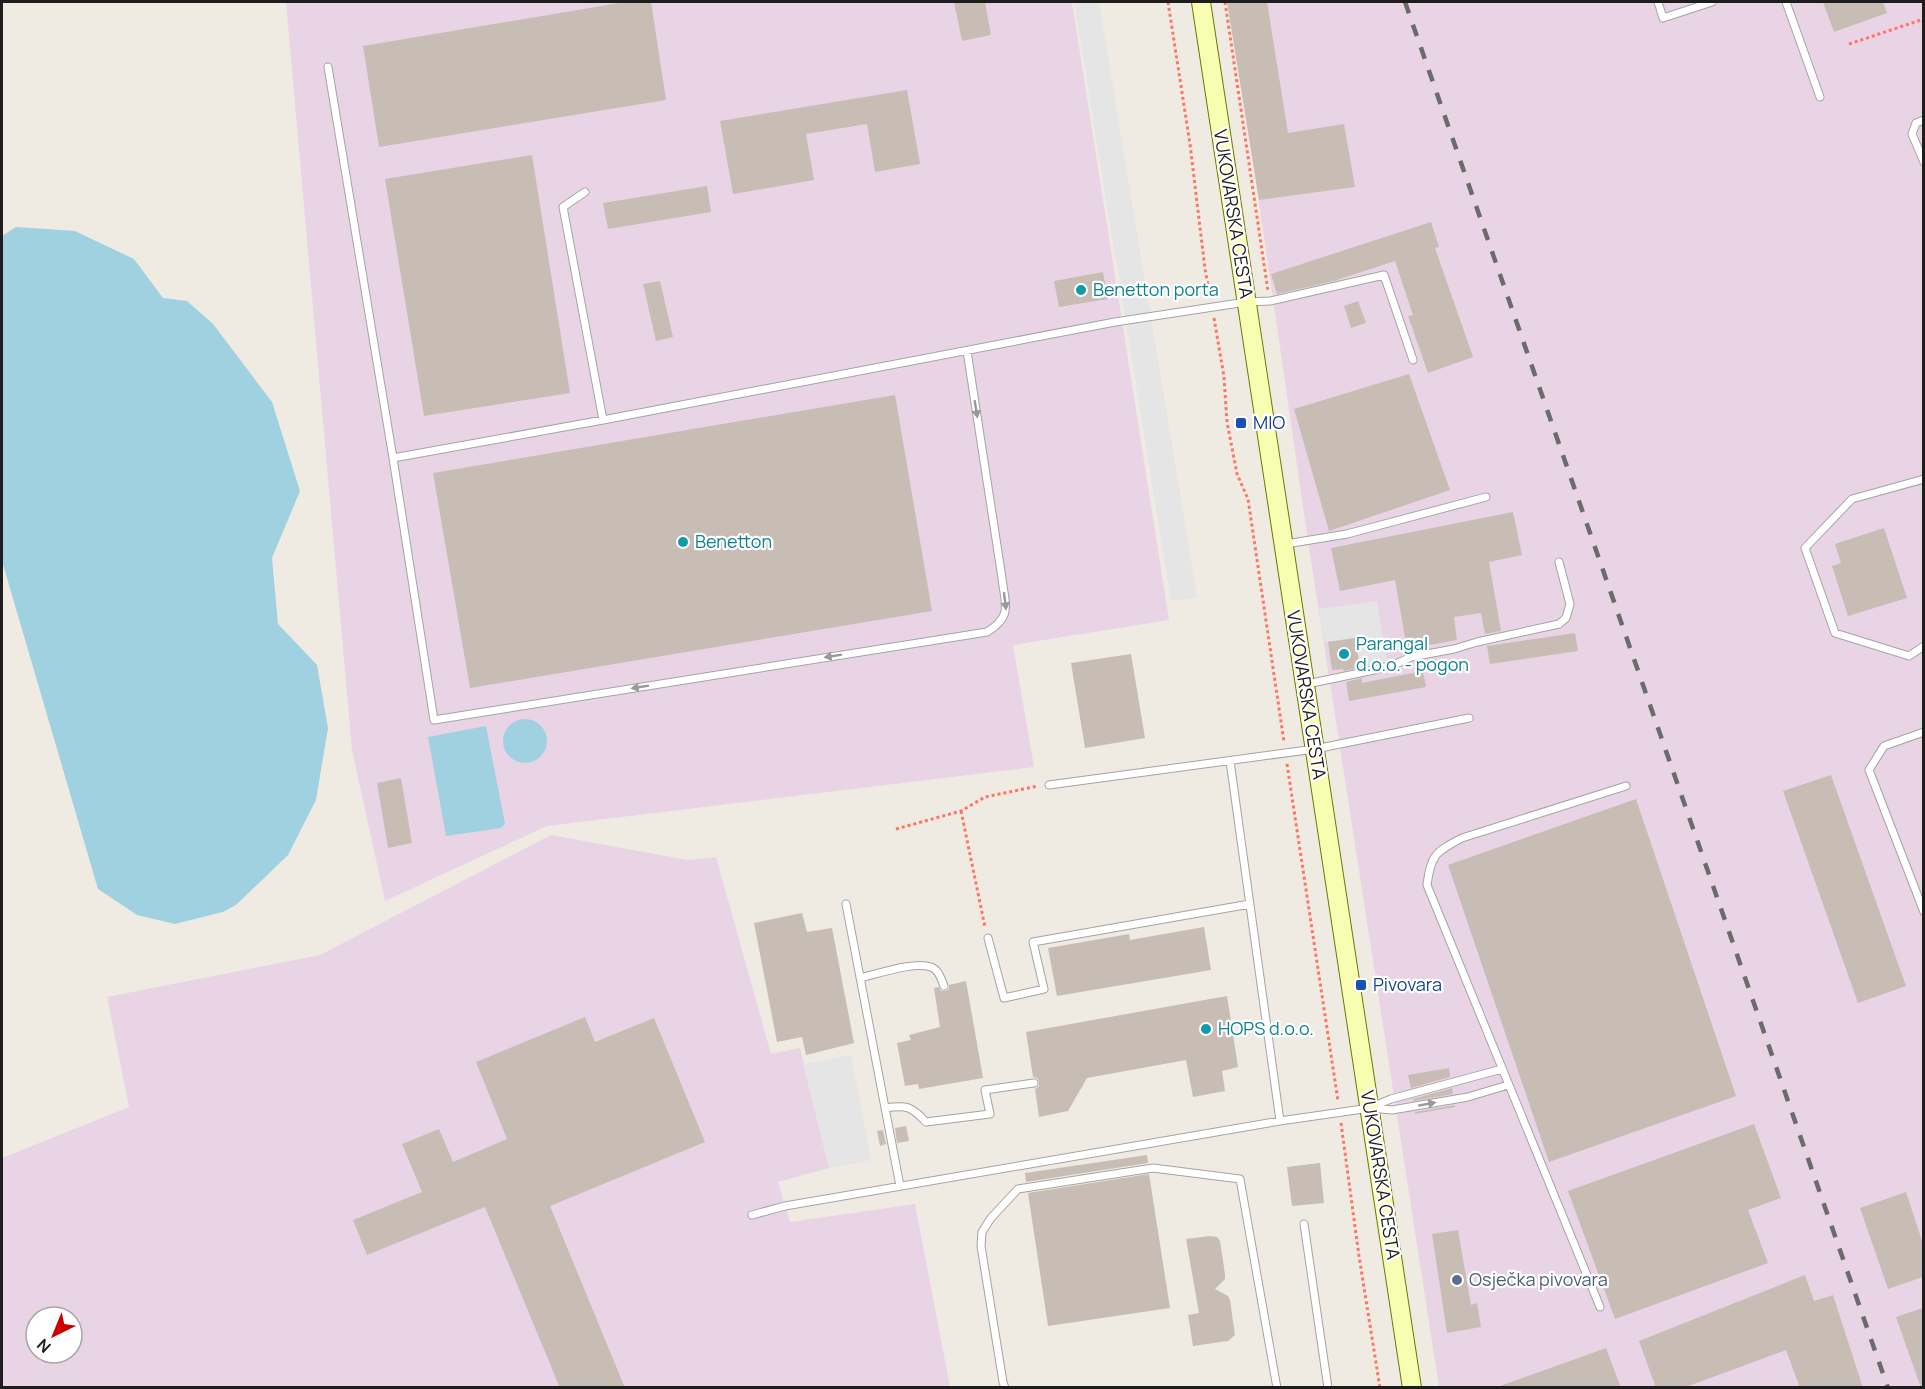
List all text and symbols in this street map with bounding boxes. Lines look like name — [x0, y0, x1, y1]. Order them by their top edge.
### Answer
street label: VUKOVARSKA CESTA — [1209, 128, 1259, 301]
place label: Benetton porta — [1093, 277, 1219, 301]
marker: Benetton porta — [1074, 283, 1088, 297]
one-way arrow — [971, 399, 980, 418]
place label: MIO — [1253, 410, 1285, 434]
marker: MIO — [1234, 416, 1248, 430]
place label: Benetton — [695, 529, 772, 553]
marker: Benetton — [676, 535, 690, 549]
one-way arrow — [1000, 592, 1010, 611]
street label: VUKOVARSKA CESTA — [1282, 609, 1332, 782]
place label: Parangal d.o.o. - pogon — [1356, 631, 1469, 676]
marker: Parangal d.o.o. - pogon — [1337, 647, 1351, 661]
one-way arrow — [823, 652, 842, 661]
one-way arrow — [631, 683, 650, 692]
place label: Pivovara — [1373, 972, 1442, 996]
marker: Pivovara — [1354, 978, 1368, 992]
place label: HOPS d.o.o. — [1218, 1016, 1314, 1040]
marker: HOPS d.o.o. — [1199, 1022, 1213, 1036]
street label: VUKOVARSKA CESTA — [1356, 1089, 1406, 1262]
one-way arrow — [1418, 1099, 1437, 1108]
place label: Osječka pivovara — [1469, 1267, 1608, 1291]
marker: Osječka pivovara — [1450, 1273, 1464, 1287]
north arrow — [24, 1305, 84, 1365]
text: N — [32, 1334, 55, 1358]

